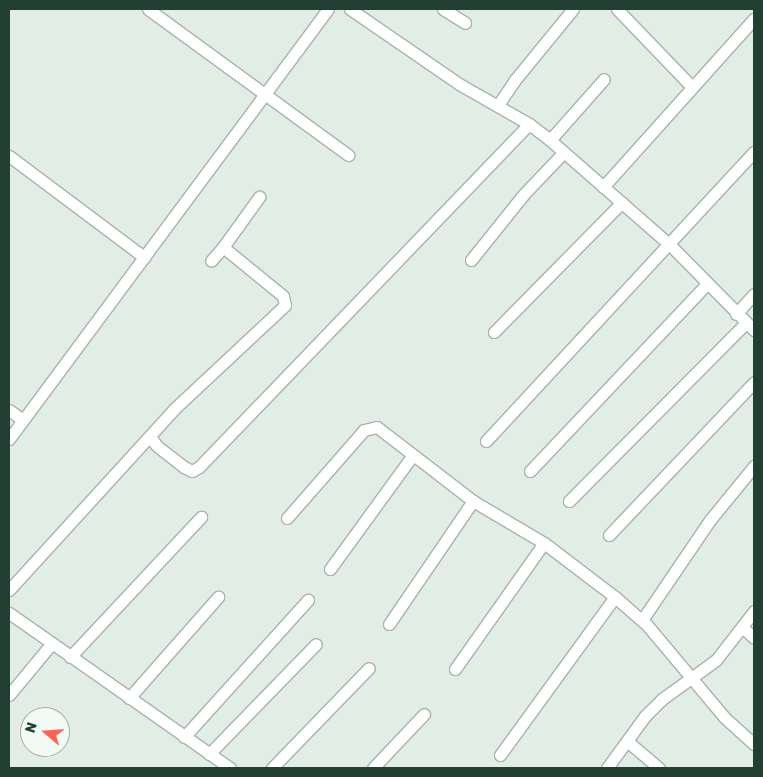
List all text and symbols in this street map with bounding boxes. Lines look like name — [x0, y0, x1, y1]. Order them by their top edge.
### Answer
north arrow — [20, 707, 70, 757]
text: N — [22, 720, 41, 735]

